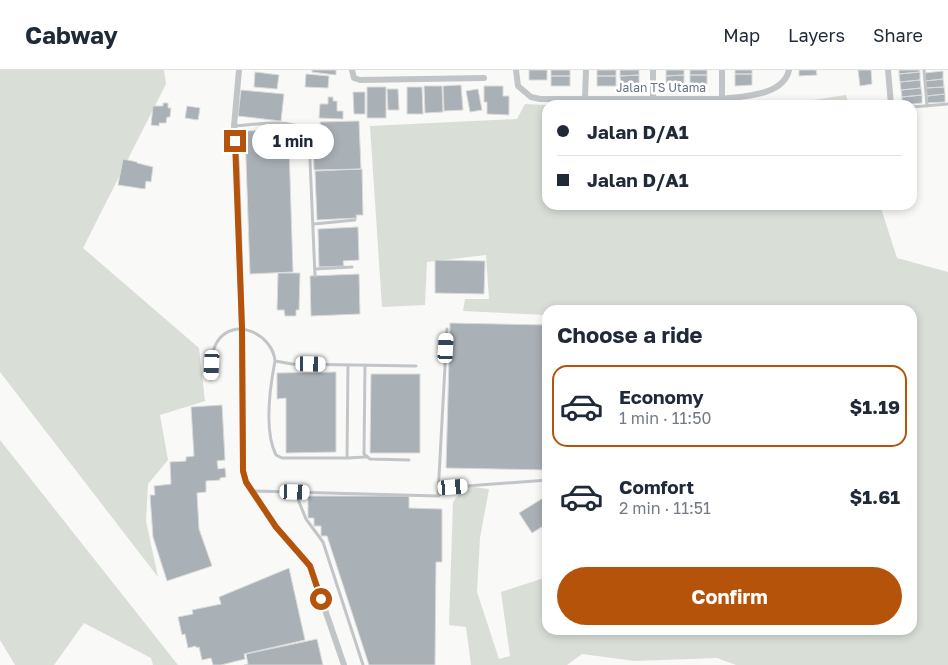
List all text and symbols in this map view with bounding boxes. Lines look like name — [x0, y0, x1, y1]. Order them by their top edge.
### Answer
text: Cabway — [25, 20, 118, 49]
text: Map — [723, 24, 760, 46]
text: Layers — [788, 24, 845, 46]
text: Share — [873, 24, 923, 46]
street label: Jalan TS Utama — [616, 80, 706, 95]
text: Jalan D/A1 — [587, 120, 688, 143]
callout: 1 min — [252, 124, 335, 158]
route end — [224, 130, 246, 152]
text: 1 min — [273, 131, 313, 151]
text: Jalan D/A1 — [587, 168, 688, 191]
text: Choose a ride — [557, 321, 703, 348]
car — [437, 333, 454, 363]
car — [203, 350, 220, 380]
car — [295, 356, 326, 372]
icon: car — [559, 384, 604, 429]
text: Economy — [619, 385, 704, 408]
text: $1.19 — [850, 395, 900, 418]
text: 1 min · 11:50 — [619, 408, 711, 428]
icon: car — [559, 474, 604, 519]
text: Comfort — [619, 475, 694, 498]
car — [437, 478, 468, 496]
car — [279, 484, 310, 500]
text: $1.61 — [850, 485, 900, 508]
text: 2 min · 11:51 — [619, 498, 711, 518]
button: Confirm — [557, 567, 902, 625]
route start — [310, 588, 332, 610]

